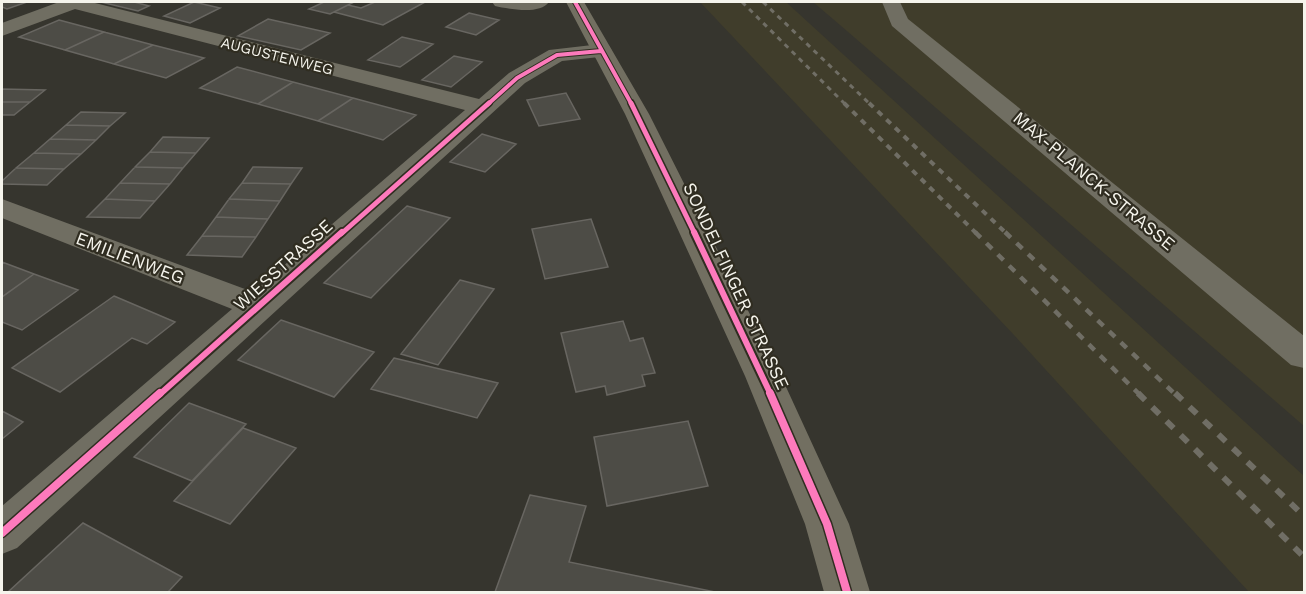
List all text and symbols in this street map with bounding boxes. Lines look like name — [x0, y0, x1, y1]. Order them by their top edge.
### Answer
street label: AUGUSTENWEG — [219, 33, 335, 79]
street label: MAX-PLANCK-STRASSE — [1009, 107, 1179, 254]
street label: SONDELFINGER STRASSE — [679, 179, 794, 393]
street label: WIESSTRASSE — [229, 215, 336, 315]
street label: EMILIENWEG — [73, 227, 187, 288]

